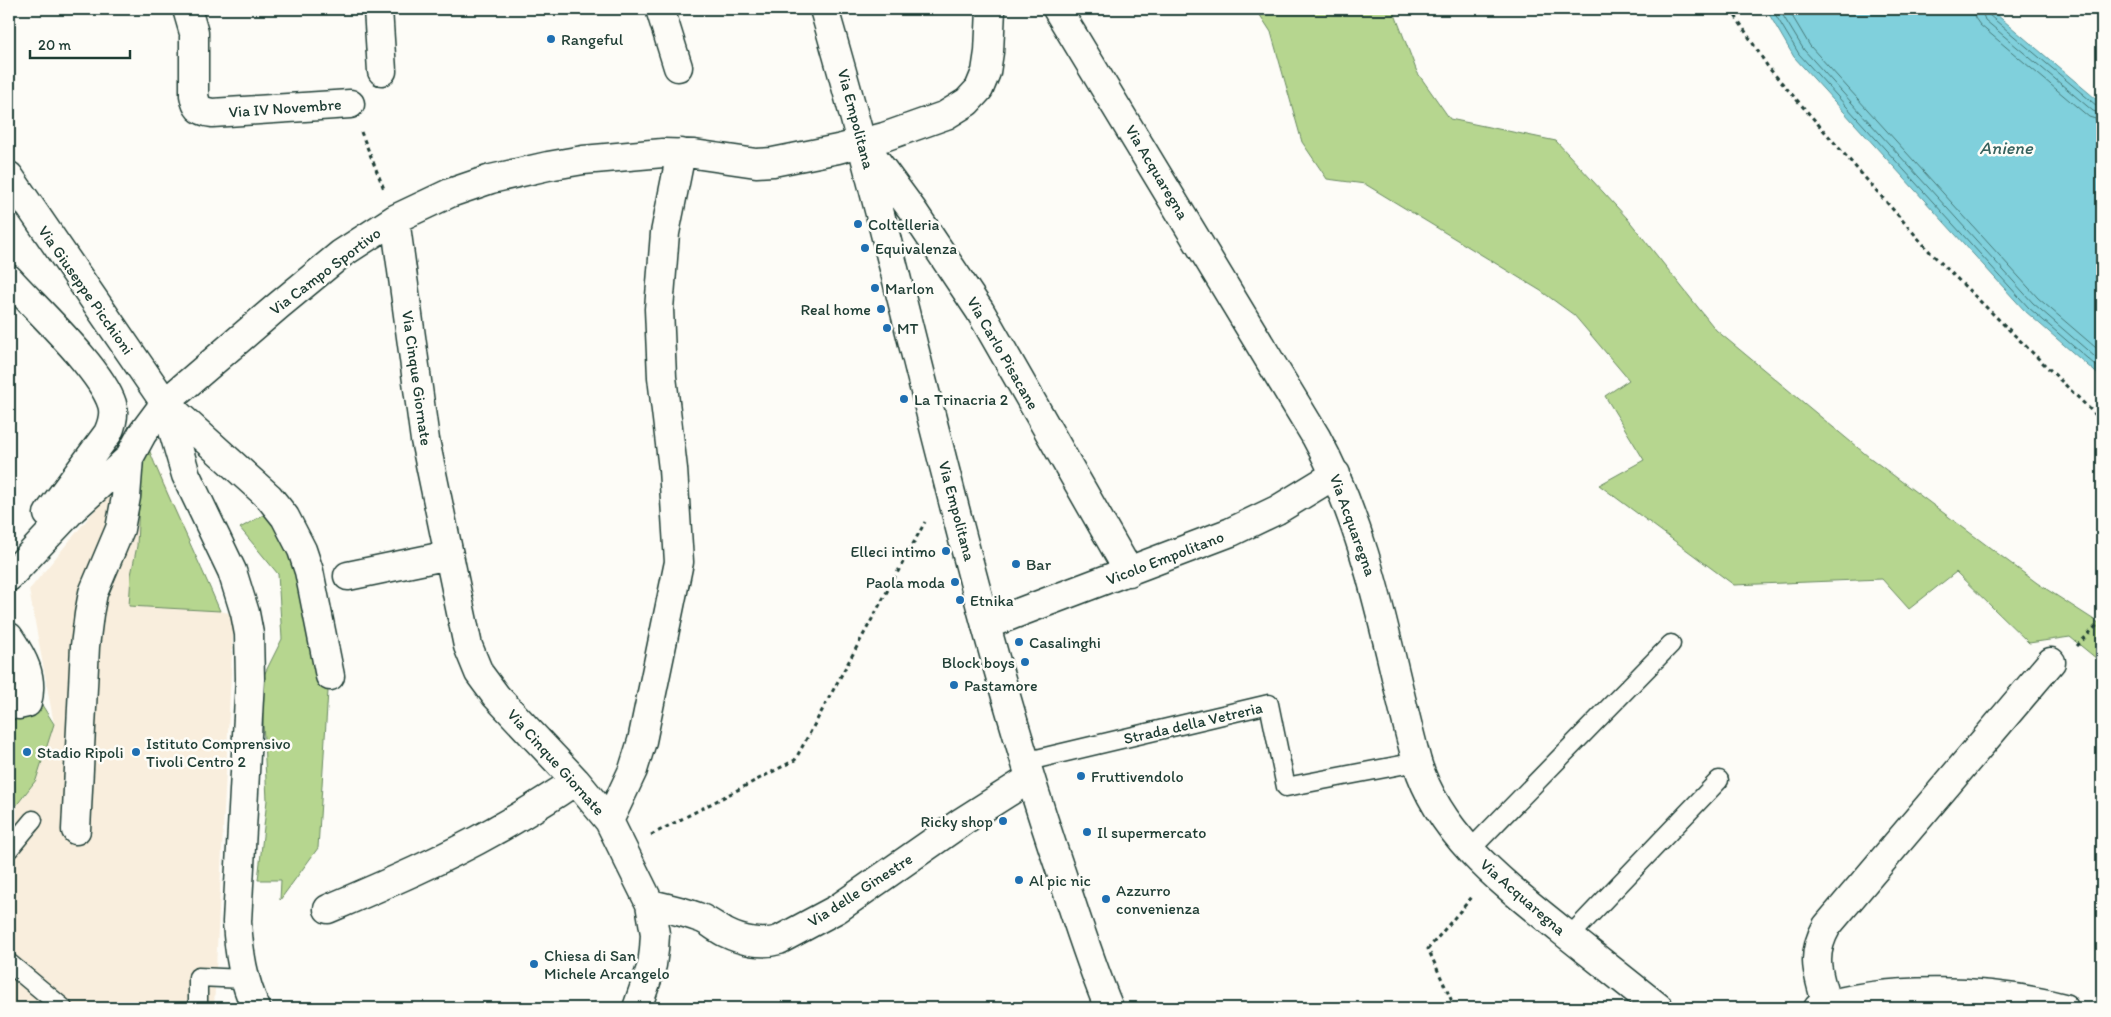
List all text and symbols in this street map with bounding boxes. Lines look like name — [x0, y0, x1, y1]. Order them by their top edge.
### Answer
scale bar — [30, 28, 130, 60]
place label: Rangeful — [561, 30, 624, 49]
marker: Rangeful — [545, 33, 557, 45]
text: 20 m — [38, 36, 72, 54]
street label: Via Empolitana — [834, 67, 879, 172]
street label: Via IV Novembre — [228, 95, 342, 121]
street label: Via Acquaregna — [1121, 121, 1193, 223]
water label: Aniene — [1979, 137, 2034, 159]
place label: Coltelleria — [868, 215, 939, 234]
marker: Coltelleria — [852, 218, 864, 230]
street label: Via Giuseppe Picchioni — [34, 222, 138, 358]
street label: Via Campo Sportivo — [266, 223, 384, 319]
place label: Equivalenza — [875, 239, 957, 258]
marker: Equivalenza — [859, 242, 871, 254]
place label: Marlon — [885, 279, 934, 298]
marker: Marlon — [869, 282, 881, 294]
street label: Via Carlo Pisacane — [963, 293, 1043, 413]
place label: Real home — [800, 300, 871, 319]
marker: Real home — [875, 303, 887, 315]
street label: Via Cinque Giornate — [398, 309, 436, 447]
place label: MT — [897, 319, 919, 338]
marker: MT — [881, 322, 893, 334]
place label: La Trinacria 2 — [914, 390, 1009, 409]
marker: La Trinacria 2 — [898, 393, 910, 405]
street label: Via Empolitana — [935, 459, 980, 564]
street label: Via Acquaregna — [1326, 471, 1380, 579]
street label: Vicolo Empolitano — [1103, 527, 1227, 589]
place label: Elleci intimo — [850, 542, 936, 561]
marker: Elleci intimo — [940, 545, 952, 557]
place label: Bar — [1026, 555, 1052, 574]
marker: Bar — [1010, 558, 1022, 570]
place label: Paola moda — [866, 573, 945, 592]
marker: Paola moda — [949, 576, 961, 588]
place label: Etnika — [970, 591, 1014, 610]
marker: Etnika — [954, 594, 966, 606]
place label: Casalinghi — [1029, 633, 1101, 652]
marker: Casalinghi — [1013, 636, 1025, 648]
place label: Block boys — [942, 653, 1015, 672]
marker: Block boys — [1019, 656, 1031, 668]
place label: Pastamore — [964, 676, 1038, 695]
marker: Pastamore — [948, 679, 960, 691]
street label: Strada della Vetreria — [1122, 698, 1265, 748]
street label: Via Cinque Giornate — [503, 705, 609, 819]
place label: Istituto Comprensivo Tivoli Centro 2 — [146, 734, 291, 771]
place label: Stadio Ripoli — [37, 743, 124, 762]
marker: Stadio Ripoli — [21, 746, 33, 758]
marker: Istituto Comprensivo Tivoli Centro 2 — [130, 746, 142, 758]
place label: Fruttivendolo — [1091, 767, 1184, 786]
marker: Fruttivendolo — [1075, 770, 1087, 782]
place label: Ricky shop — [920, 812, 993, 831]
marker: Ricky shop — [997, 815, 1009, 827]
place label: Il supermercato — [1097, 823, 1206, 842]
marker: Il supermercato — [1081, 826, 1093, 838]
street label: Via delle Ginestre — [804, 849, 916, 931]
street label: Via Acquaregna — [1476, 855, 1570, 940]
place label: Al pic nic — [1029, 871, 1091, 890]
marker: Al pic nic — [1013, 874, 1025, 886]
place label: Azzurro convenienza — [1116, 881, 1200, 918]
marker: Azzurro convenienza — [1100, 893, 1112, 905]
place label: Chiesa di San Michele Arcangelo — [544, 946, 670, 983]
marker: Chiesa di San Michele Arcangelo — [528, 958, 540, 970]

